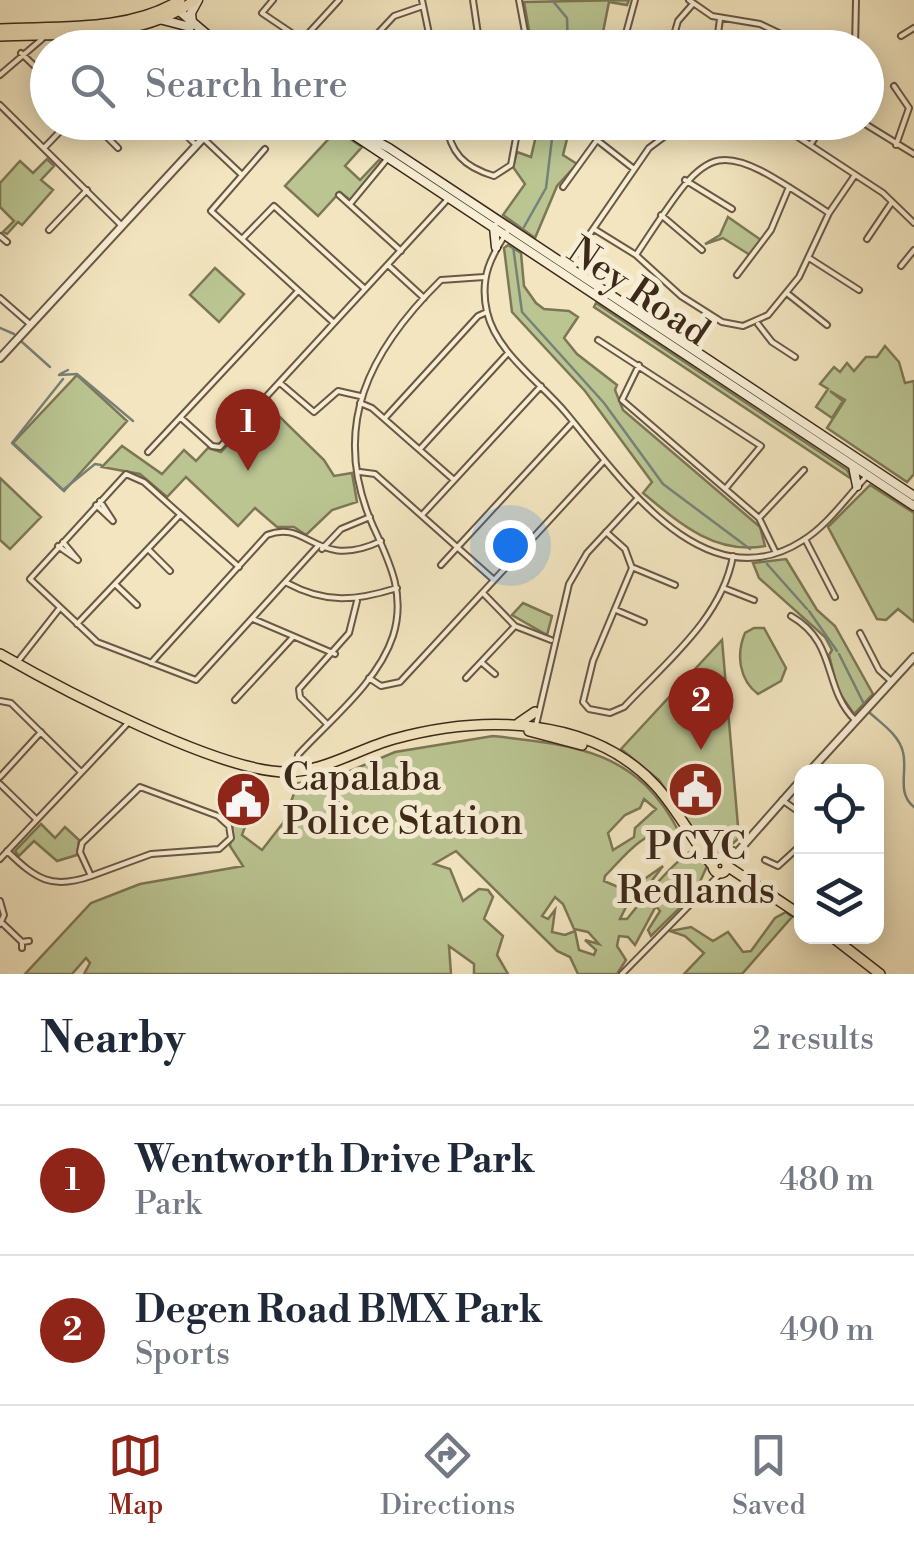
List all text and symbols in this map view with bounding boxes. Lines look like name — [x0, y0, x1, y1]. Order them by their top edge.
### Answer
search box — [30, 30, 884, 140]
icon: search — [65, 58, 120, 113]
text: Search here — [145, 62, 348, 109]
street label: Ney Road — [558, 228, 718, 357]
pin: 1 — [216, 388, 280, 471]
your location — [485, 520, 536, 571]
pin: 2 — [668, 668, 734, 750]
place label: Capalaba Police Station — [283, 755, 523, 846]
public building icon: PCYC Redlands — [666, 759, 726, 819]
map controls — [794, 764, 884, 944]
button: locate — [794, 764, 884, 854]
public building icon: Capalaba Police Station — [214, 769, 274, 829]
place label: PCYC Redlands — [617, 824, 775, 915]
button: layers — [794, 854, 884, 944]
text: Nearby — [40, 1013, 185, 1066]
text: 2 results — [752, 1019, 874, 1059]
text: Wentworth Drive Park — [135, 1137, 535, 1184]
text: 1 — [65, 1160, 80, 1200]
text: 480 m — [780, 1160, 874, 1200]
text: Park — [135, 1184, 202, 1224]
text: Degen Road BMX Park — [135, 1287, 542, 1334]
text: 2 — [62, 1310, 83, 1350]
text: 490 m — [780, 1310, 874, 1350]
text: Sports — [135, 1334, 230, 1374]
tab: Map — [108, 1428, 163, 1523]
tab: Directions — [380, 1428, 515, 1523]
tab: Saved — [732, 1428, 806, 1523]

